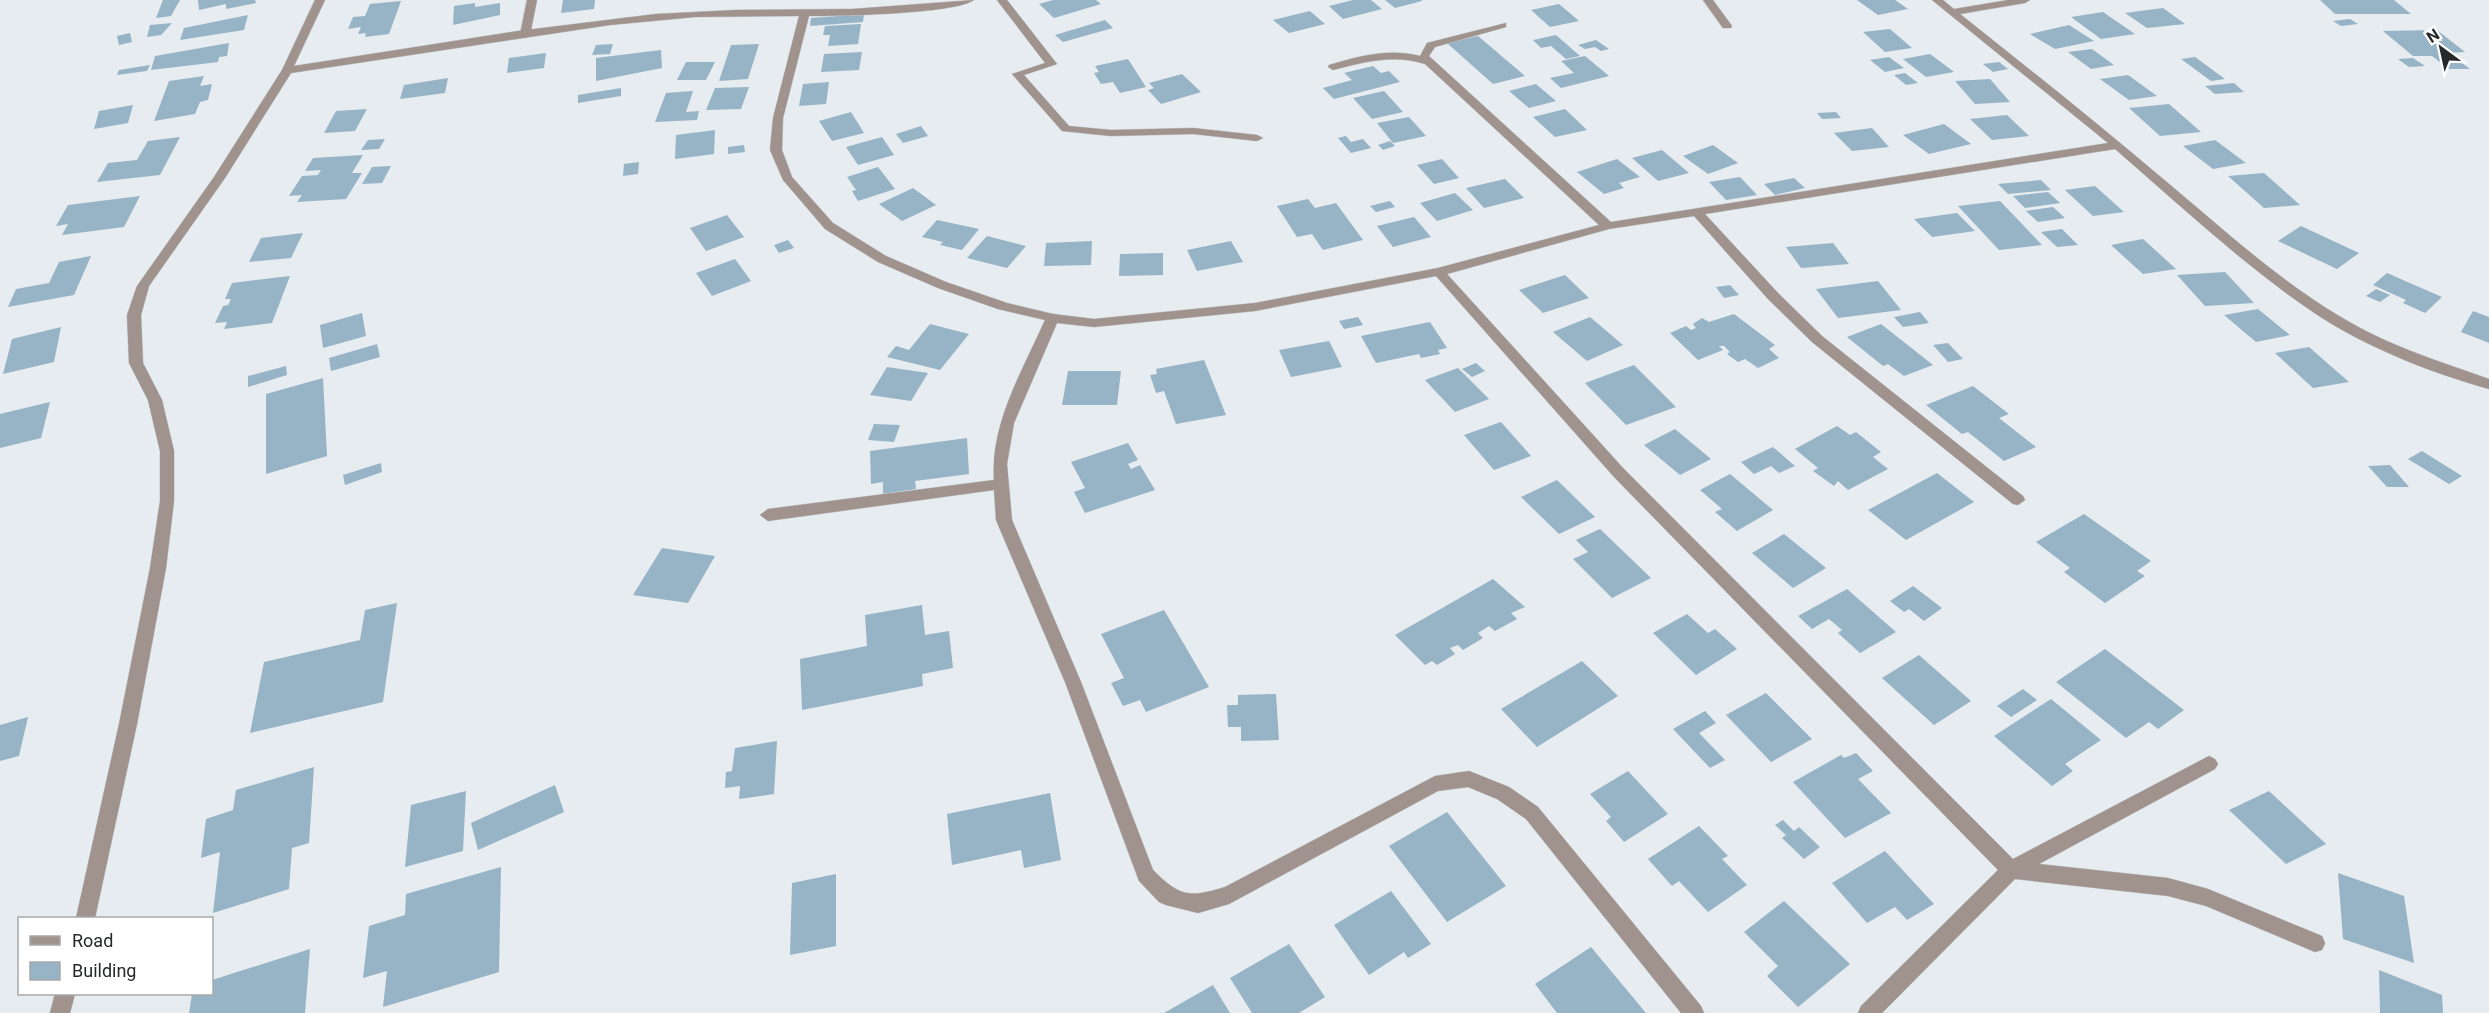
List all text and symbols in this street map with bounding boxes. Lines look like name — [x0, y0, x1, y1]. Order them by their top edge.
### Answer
north arrow — [2411, 18, 2471, 78]
text: N — [2423, 25, 2443, 47]
legend — [18, 917, 213, 995]
text: Road — [72, 930, 113, 951]
text: Building — [72, 960, 136, 981]

